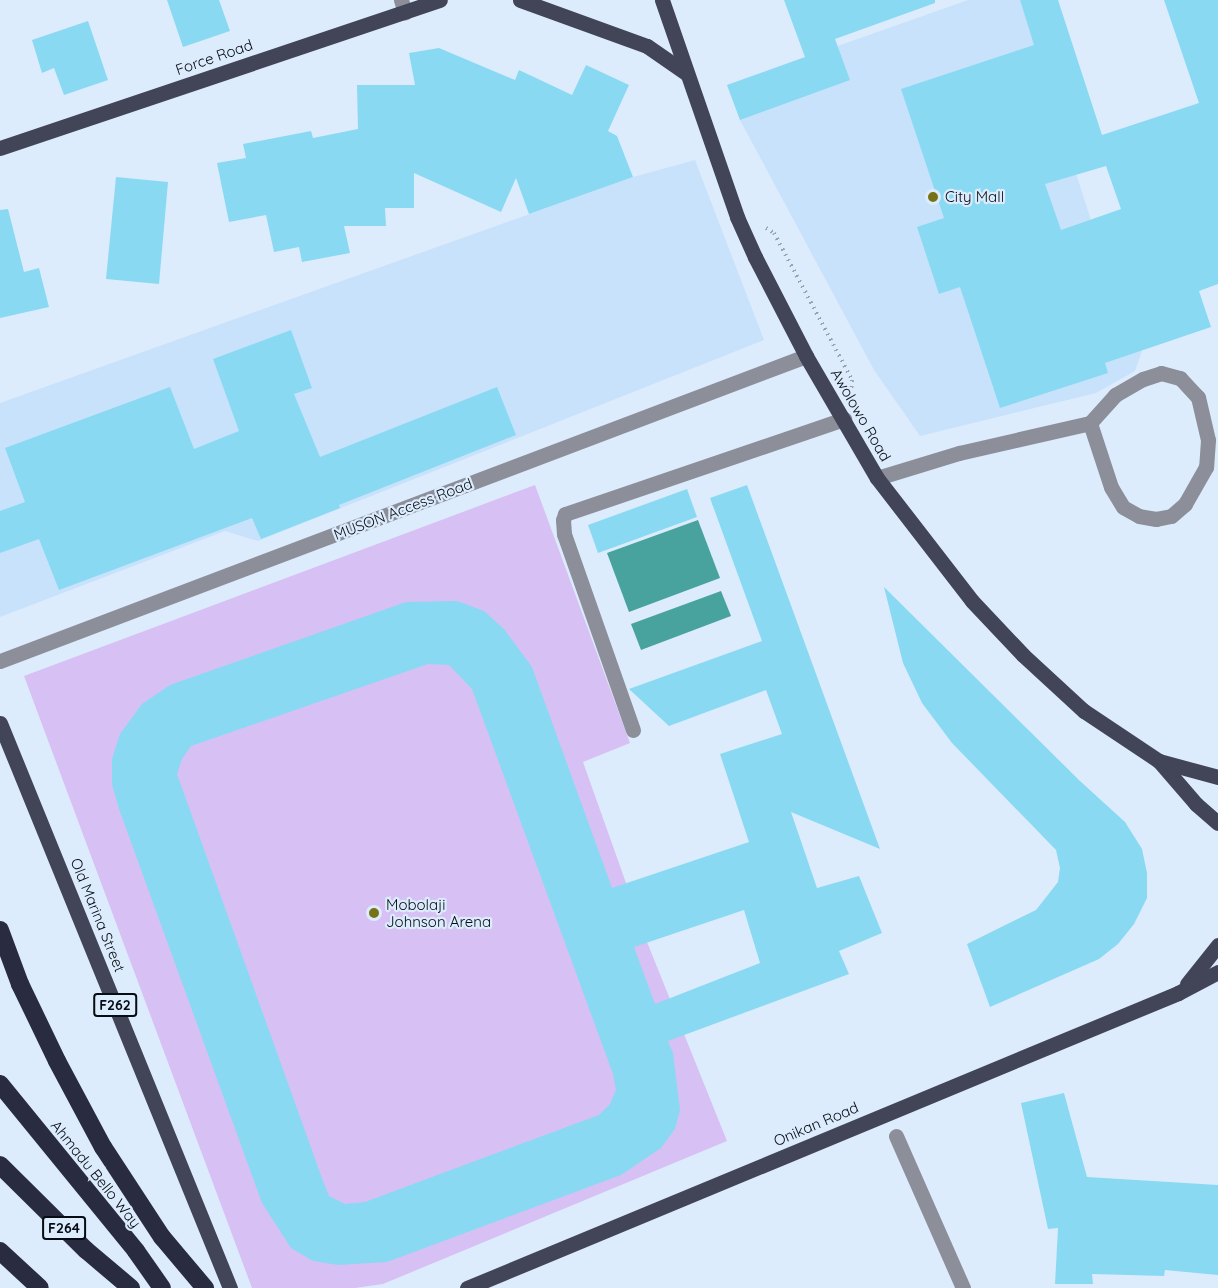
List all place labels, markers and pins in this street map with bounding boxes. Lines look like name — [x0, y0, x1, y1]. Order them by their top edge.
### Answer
place label: City Mall — [945, 188, 1004, 206]
marker: City Mall — [926, 190, 940, 204]
place label: Mobolaji Johnson Arena — [386, 895, 491, 930]
marker: Mobolaji Johnson Arena — [367, 906, 381, 920]

